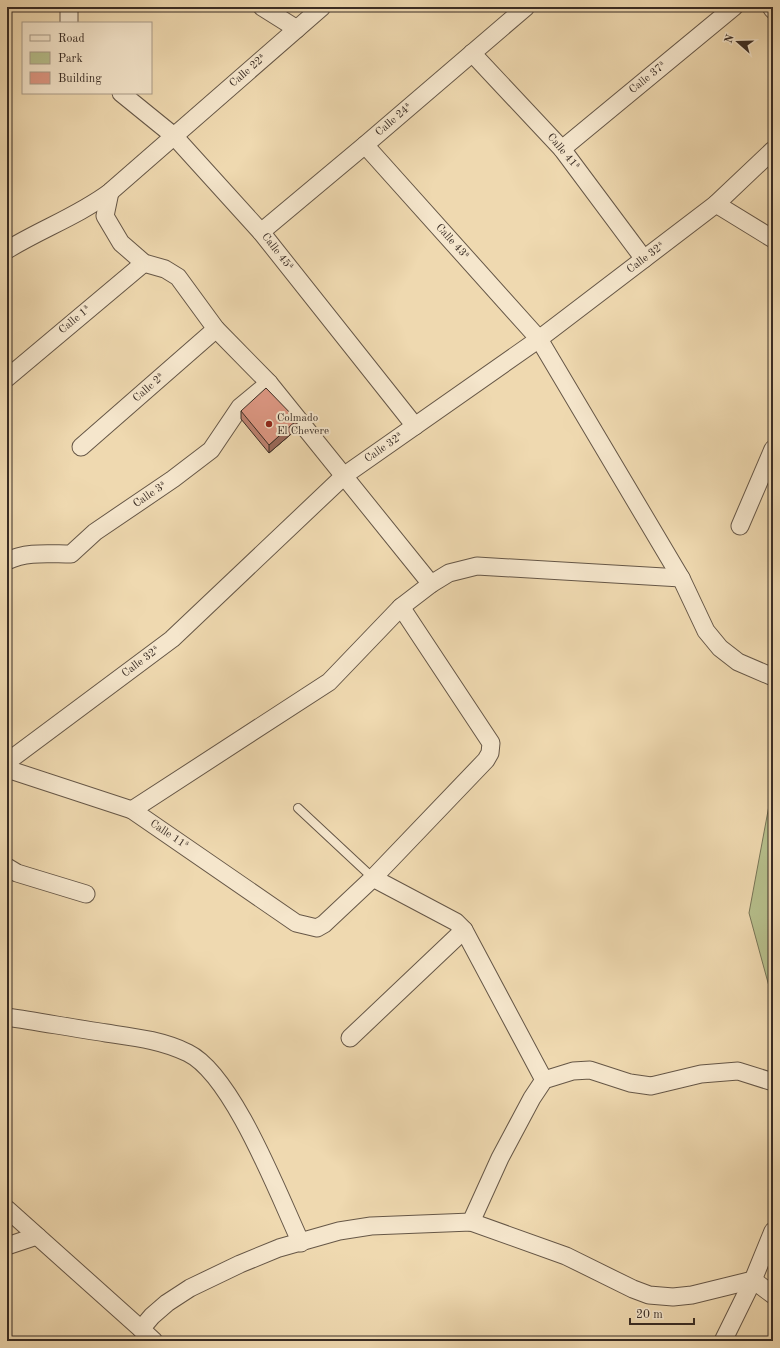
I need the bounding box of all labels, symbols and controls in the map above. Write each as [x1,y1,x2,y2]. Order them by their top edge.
legend [22,22,152,94]
north arrow [718,22,758,62]
text: Road [58,33,85,45]
text: N [723,33,737,45]
street label: Calle 22ª [228,52,268,90]
text: Park [58,53,83,65]
street label: Calle 37ª [628,60,668,96]
text: Building [58,73,102,85]
street label: Calle 24ª [374,101,414,139]
street label: Calle 41ª [545,132,581,172]
street label: Calle 43ª [433,222,471,262]
street label: Calle 45ª [259,231,295,273]
street label: Calle 32ª [625,240,667,276]
street label: Calle 1ª [57,304,93,336]
street label: Calle 2ª [131,372,167,404]
place label: Colmado El Chevere [277,413,329,437]
marker: Colmado El Chevere [264,419,274,429]
street label: Calle 32ª [363,431,405,465]
street label: Calle 3ª [131,480,169,510]
street label: Calle 32ª [120,644,162,680]
street label: Calle 11ª [148,818,190,852]
scale bar [630,1300,694,1326]
text: 20 m [636,1309,663,1321]

